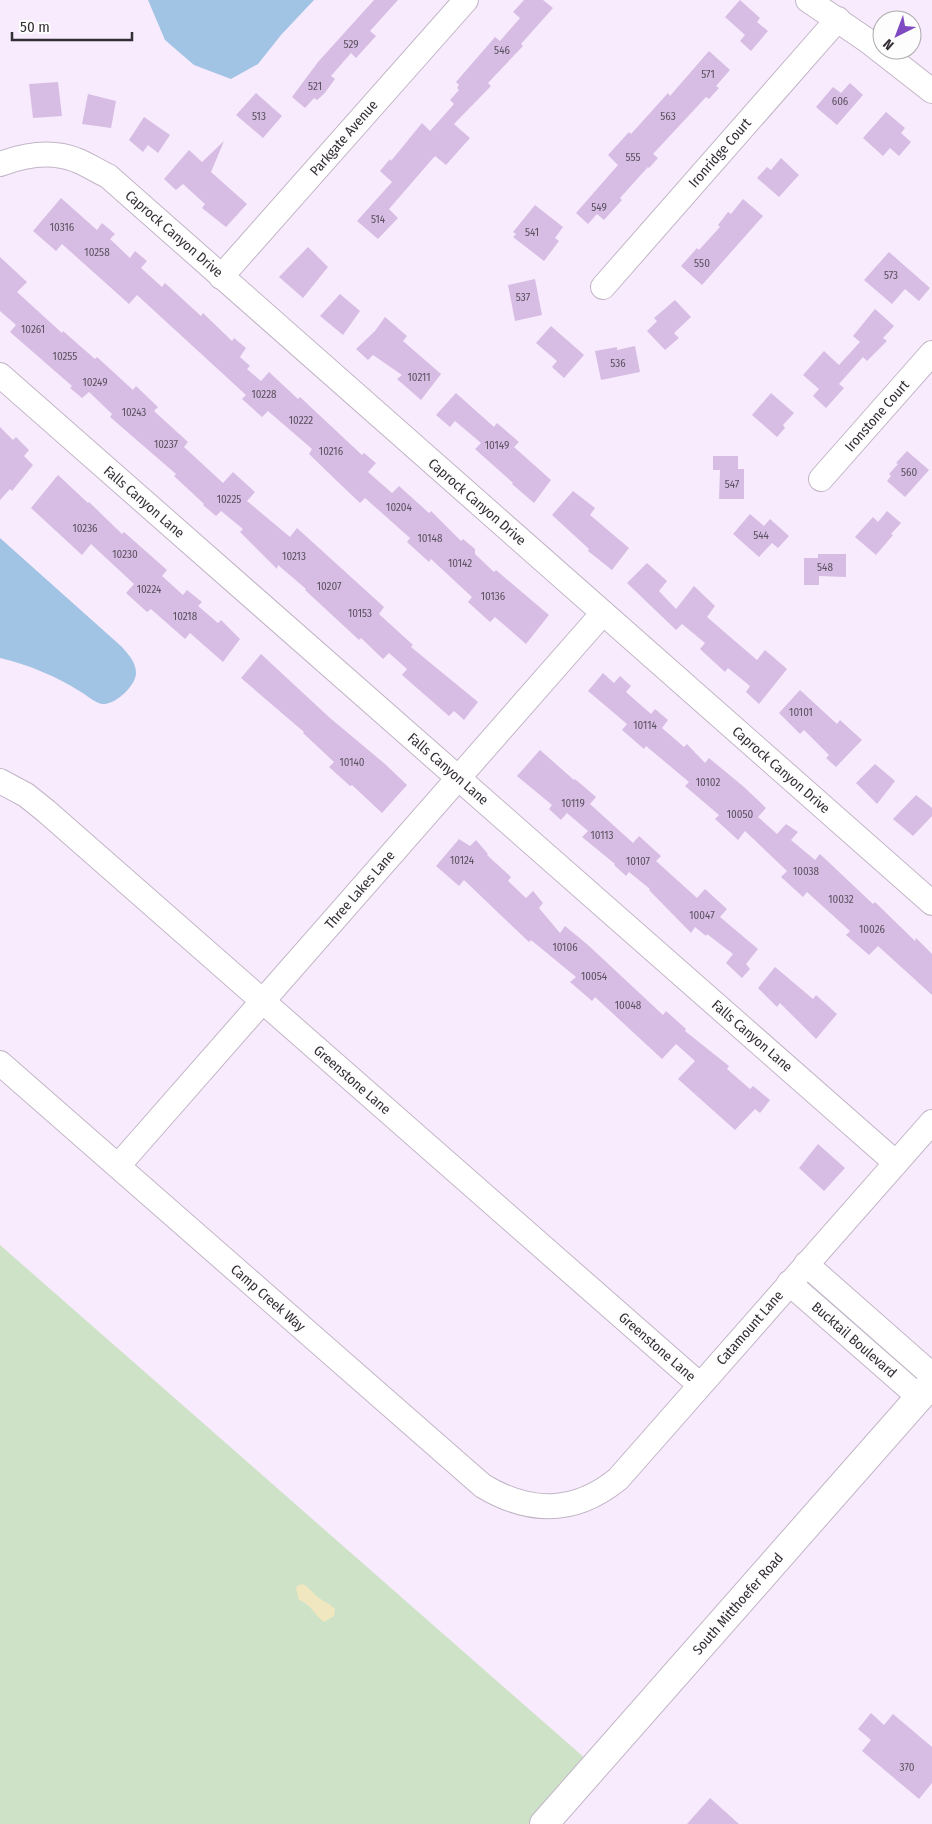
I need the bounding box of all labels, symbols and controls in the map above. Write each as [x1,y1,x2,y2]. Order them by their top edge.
scale bar [12,10,132,42]
north arrow [872,10,922,60]
text: 50 m [20,18,50,36]
text: N [880,35,897,53]
house number: 529 [343,38,359,51]
house number: 546 [494,44,510,57]
house number: 571 [701,68,715,81]
house number: 521 [308,80,322,93]
house number: 606 [832,95,849,108]
street label: Parkgate Avenue [307,97,381,179]
house number: 513 [252,110,266,123]
house number: 563 [660,110,676,123]
street label: Ironridge Court [685,115,755,191]
house number: 555 [625,151,641,164]
street label: Caprock Canyon Drive [122,187,226,281]
house number: 549 [591,201,607,214]
house number: 514 [371,213,386,226]
house number: 10316 [50,221,75,234]
house number: 541 [525,226,539,239]
house number: 10258 [84,246,110,259]
house number: 550 [694,257,710,270]
house number: 573 [884,269,898,282]
house number: 537 [516,291,531,304]
house number: 10261 [21,323,45,336]
house number: 10255 [53,350,77,363]
house number: 536 [610,357,626,370]
house number: 10211 [408,371,430,384]
house number: 10249 [82,376,108,389]
street label: Ironstone Court [841,376,913,455]
house number: 10228 [251,388,277,401]
house number: 10243 [122,406,146,419]
house number: 10222 [289,414,313,427]
house number: 10237 [154,438,179,451]
house number: 10149 [485,439,509,452]
house number: 10216 [319,445,344,458]
street label: Caprock Canyon Drive [425,455,529,549]
street label: Falls Canyon Lane [100,462,188,542]
house number: 560 [901,466,917,479]
house number: 547 [725,478,740,491]
house number: 10225 [217,493,241,506]
house number: 10204 [386,501,413,514]
house number: 10236 [72,522,98,535]
house number: 544 [753,529,770,542]
house number: 10148 [418,532,443,545]
house number: 10230 [112,548,138,561]
house number: 10213 [282,550,306,563]
house number: 10142 [448,557,472,570]
house number: 548 [817,561,833,574]
house number: 10207 [317,580,342,593]
house number: 10224 [137,583,162,596]
house number: 10136 [481,590,506,603]
house number: 10153 [348,607,372,620]
house number: 10218 [173,610,198,623]
house number: 10101 [789,706,813,719]
house number: 10114 [633,719,657,732]
street label: Caprock Canyon Drive [729,723,833,817]
street label: Falls Canyon Lane [404,729,492,809]
house number: 10140 [339,756,365,769]
house number: 10102 [696,776,720,789]
house number: 10119 [561,797,585,810]
house number: 10050 [727,808,754,821]
house number: 10113 [590,829,614,842]
street label: Three Lakes Lane [321,847,399,933]
house number: 10124 [450,854,475,867]
house number: 10107 [626,855,651,868]
house number: 10038 [793,865,820,878]
house number: 10032 [828,893,854,906]
house number: 10047 [689,909,715,922]
house number: 10026 [859,923,886,936]
house number: 10106 [552,941,578,954]
house number: 10054 [581,970,608,983]
street label: Falls Canyon Lane [708,996,796,1076]
house number: 10048 [615,999,642,1012]
street label: Greenstone Lane [310,1042,394,1118]
street label: Camp Creek Way [227,1261,309,1336]
street label: Catamount Lane [713,1287,787,1369]
street label: Bucktail Boulevard [808,1298,900,1382]
street label: Greenstone Lane [615,1309,699,1385]
street label: South Mitthoefer Road [689,1550,787,1658]
house number: 370 [900,1761,915,1774]

